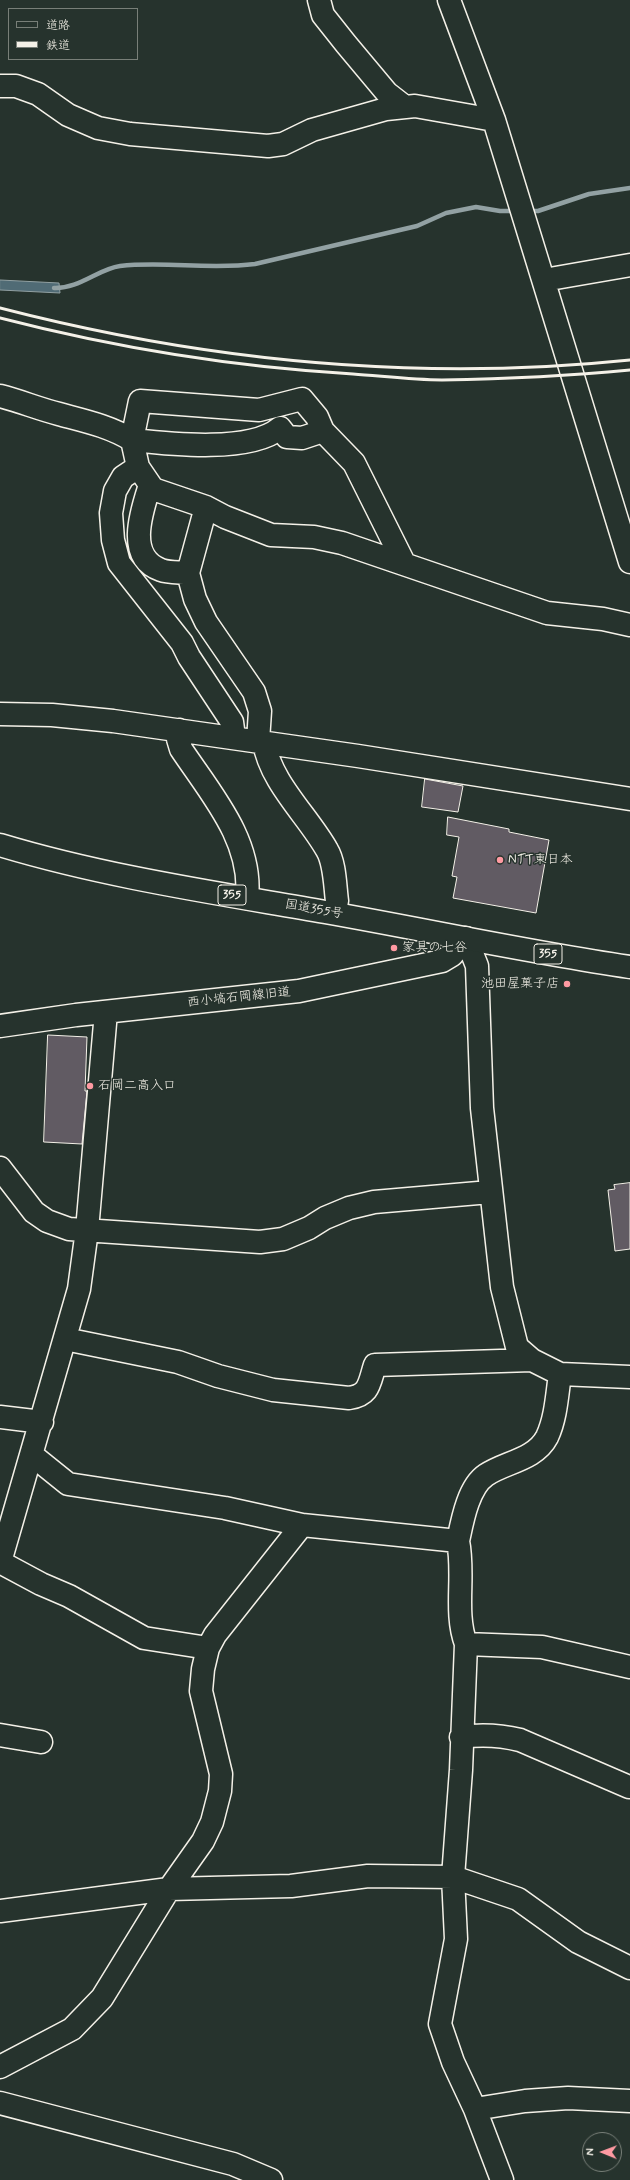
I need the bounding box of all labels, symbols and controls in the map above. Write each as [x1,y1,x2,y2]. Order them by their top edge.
legend [8,8,138,60]
text: 道路 [46,18,70,34]
text: 鉄道 [46,38,70,54]
place label: NTT東日本 [508,852,573,868]
marker: NTT東日本 [495,855,505,865]
road number: 355 [218,885,246,905]
street label: 国道355号 [284,897,344,923]
place label: 家具の七谷 [402,940,467,956]
marker: 家具の七谷 [389,943,399,953]
road number: 355 [534,944,562,964]
place label: 池田屋菓子店 [481,976,559,992]
marker: 池田屋菓子店 [562,979,572,989]
street label: 西小塙石岡線旧道 [186,985,292,1011]
place label: 石岡二高入口 [98,1078,176,1094]
marker: 石岡二高入口 [85,1081,95,1091]
north arrow [582,2132,622,2172]
text: N [584,2148,598,2156]

